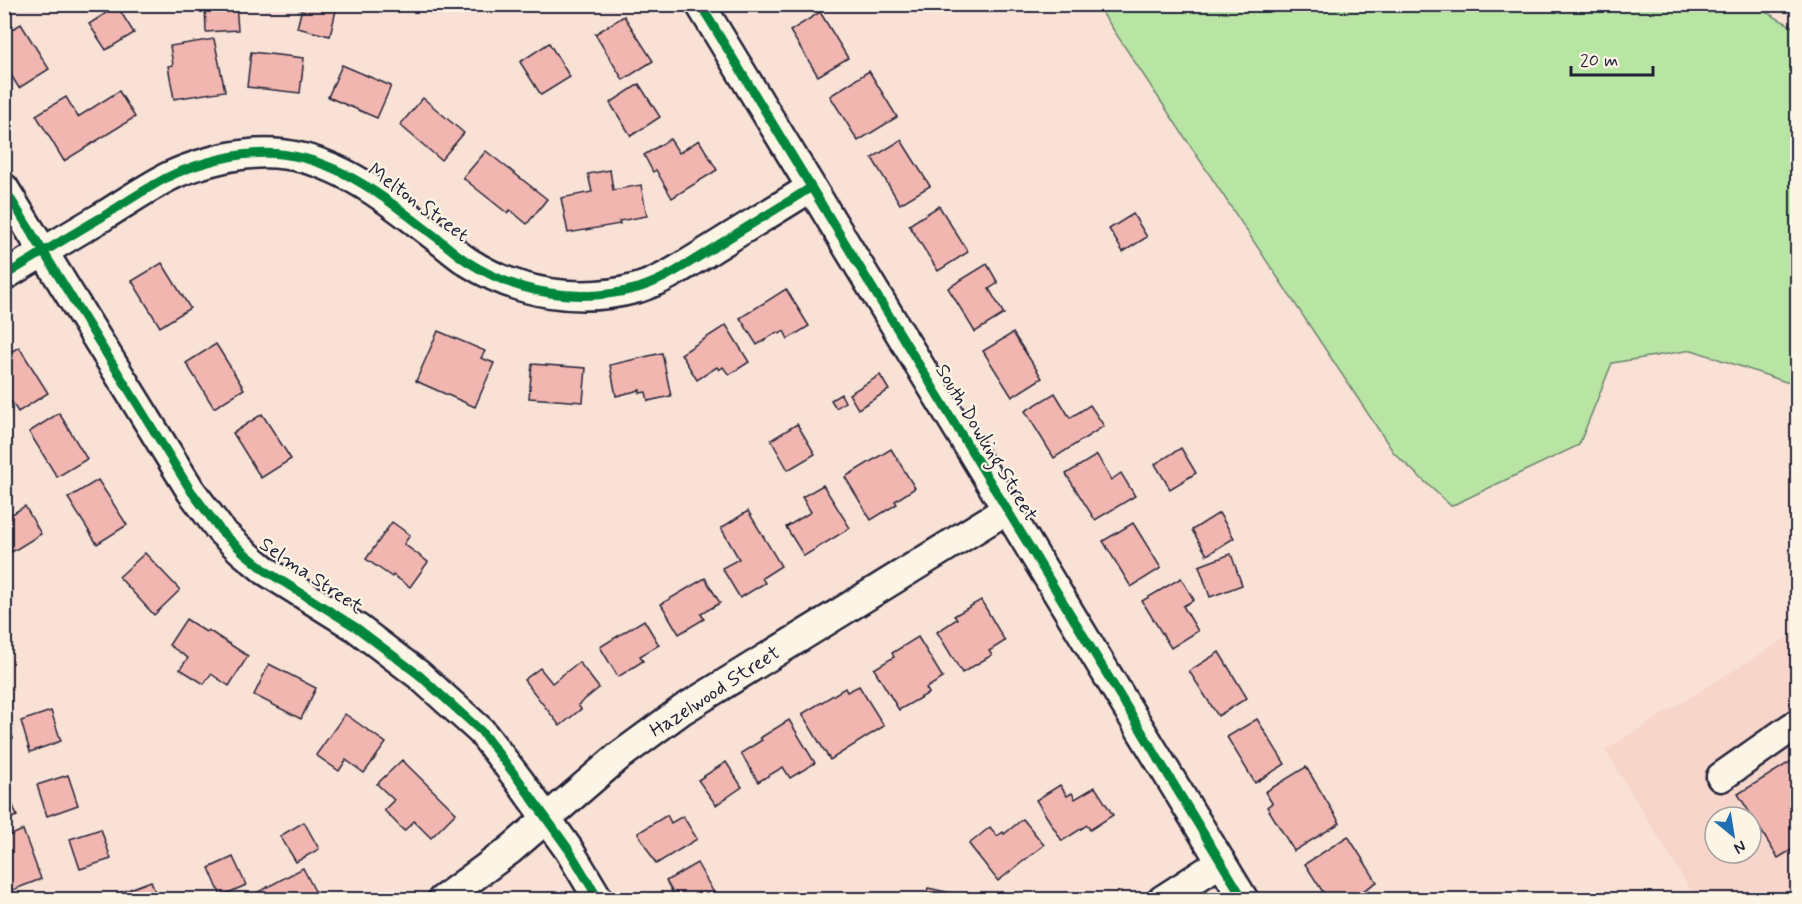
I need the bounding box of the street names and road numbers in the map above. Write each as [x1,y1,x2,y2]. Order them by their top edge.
street label: Melton Street [362,157,474,249]
street label: South Dowling Street [927,359,1044,528]
street label: Selma Street [254,531,368,621]
street label: Hazelwood Street [645,640,785,744]

